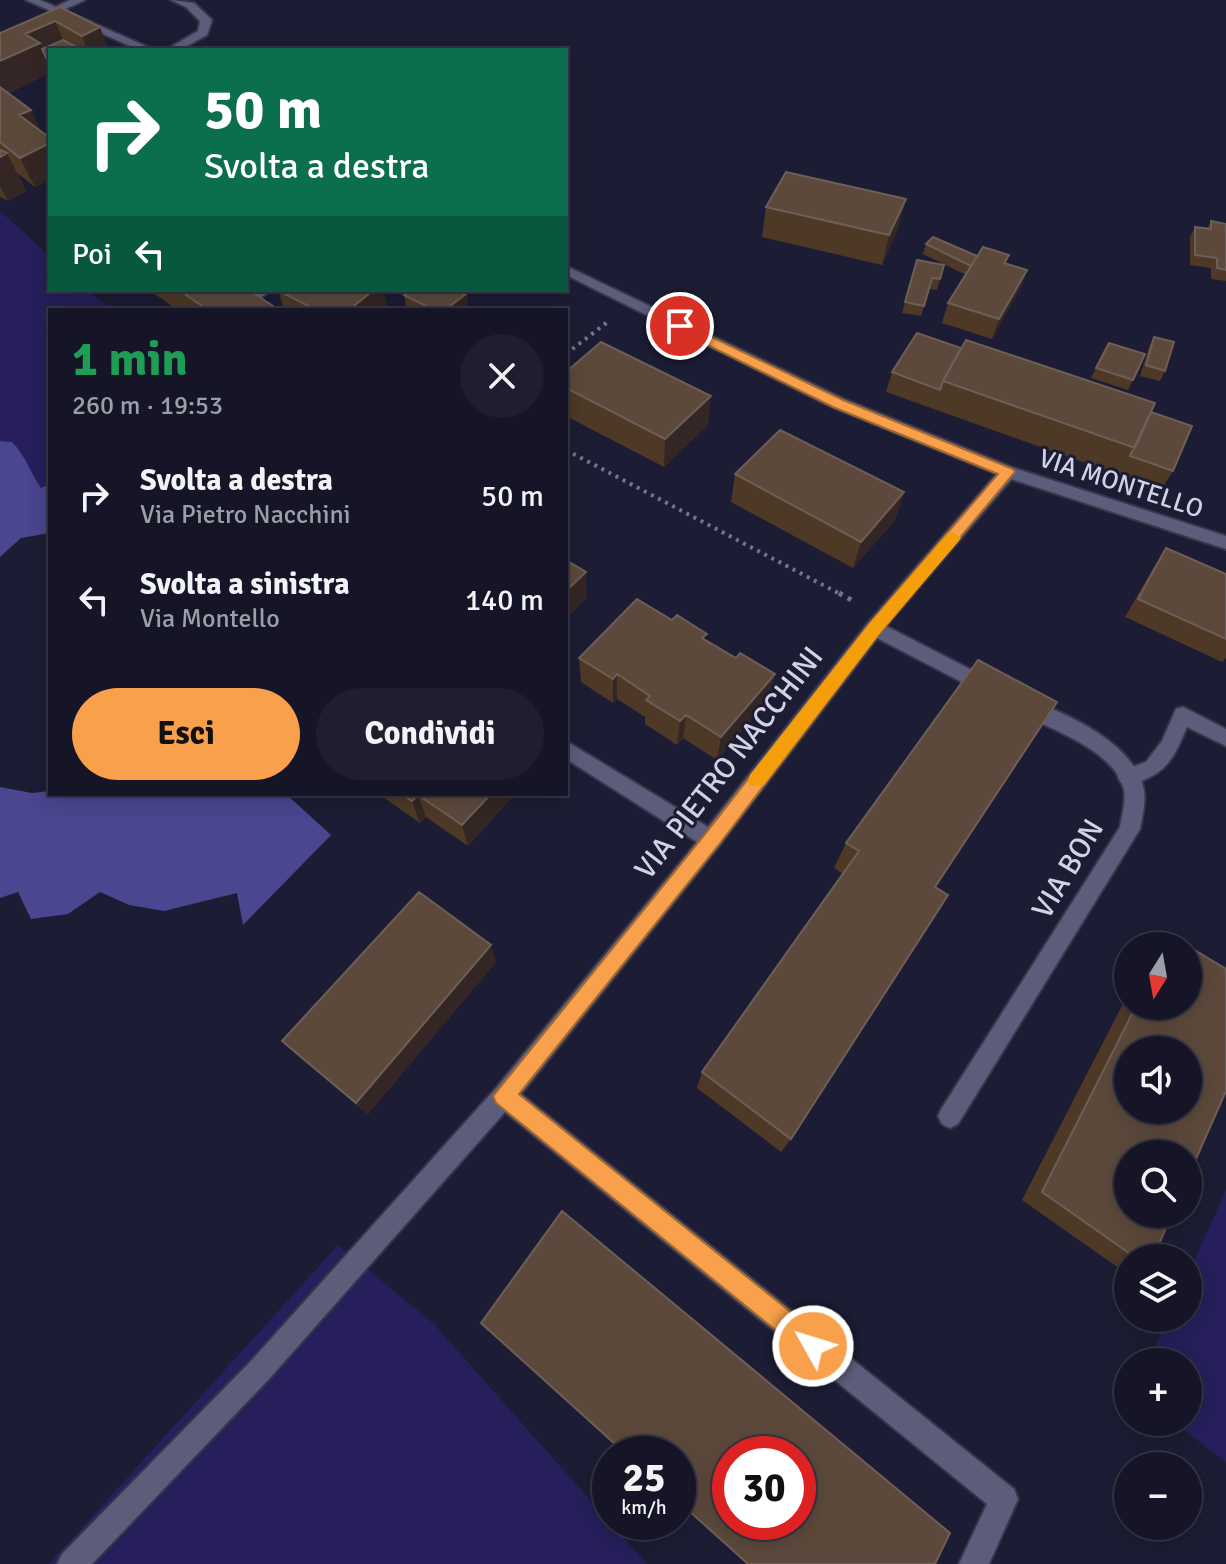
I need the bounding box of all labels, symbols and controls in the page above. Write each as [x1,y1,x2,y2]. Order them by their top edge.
text: 50 m [204,75,322,144]
icon: right [72,80,176,184]
text: Svolta a destra [204,144,430,189]
icon: left [128,232,172,276]
text: Poi [72,236,112,273]
pin [646,292,714,360]
icon: arrive [658,304,702,348]
text: 1 min [72,330,188,389]
button: close [460,334,544,418]
text: 260 m · 19:53 [72,390,223,422]
street label: VIA MONTELLO [1035,442,1207,526]
text: Svolta a destra [140,462,333,499]
icon: right [72,474,116,518]
text: 50 m [481,478,544,515]
text: Via Pietro Nacchini [140,499,351,531]
text: Svolta a sinistra [140,566,350,603]
icon: left [72,578,116,622]
text: 140 m [465,582,544,619]
text: Via Montello [140,603,280,635]
street label: VIA PIETRO NACCHINI [627,639,831,887]
button: Esci [72,688,300,780]
button: Condividi [316,688,544,780]
street label: VIA BON [1024,813,1112,925]
north arrow [1114,932,1202,1020]
map controls [1114,932,1202,1540]
button: sound [1114,1036,1202,1124]
button: search [1114,1140,1202,1228]
button: layers [1114,1244,1202,1332]
position arrow [771,1304,855,1388]
button: + [1114,1348,1202,1436]
speed limit sign: 30 [712,1436,816,1540]
button: − [1114,1452,1202,1540]
text: 25 [622,1453,666,1503]
text: km/h [621,1495,667,1520]

